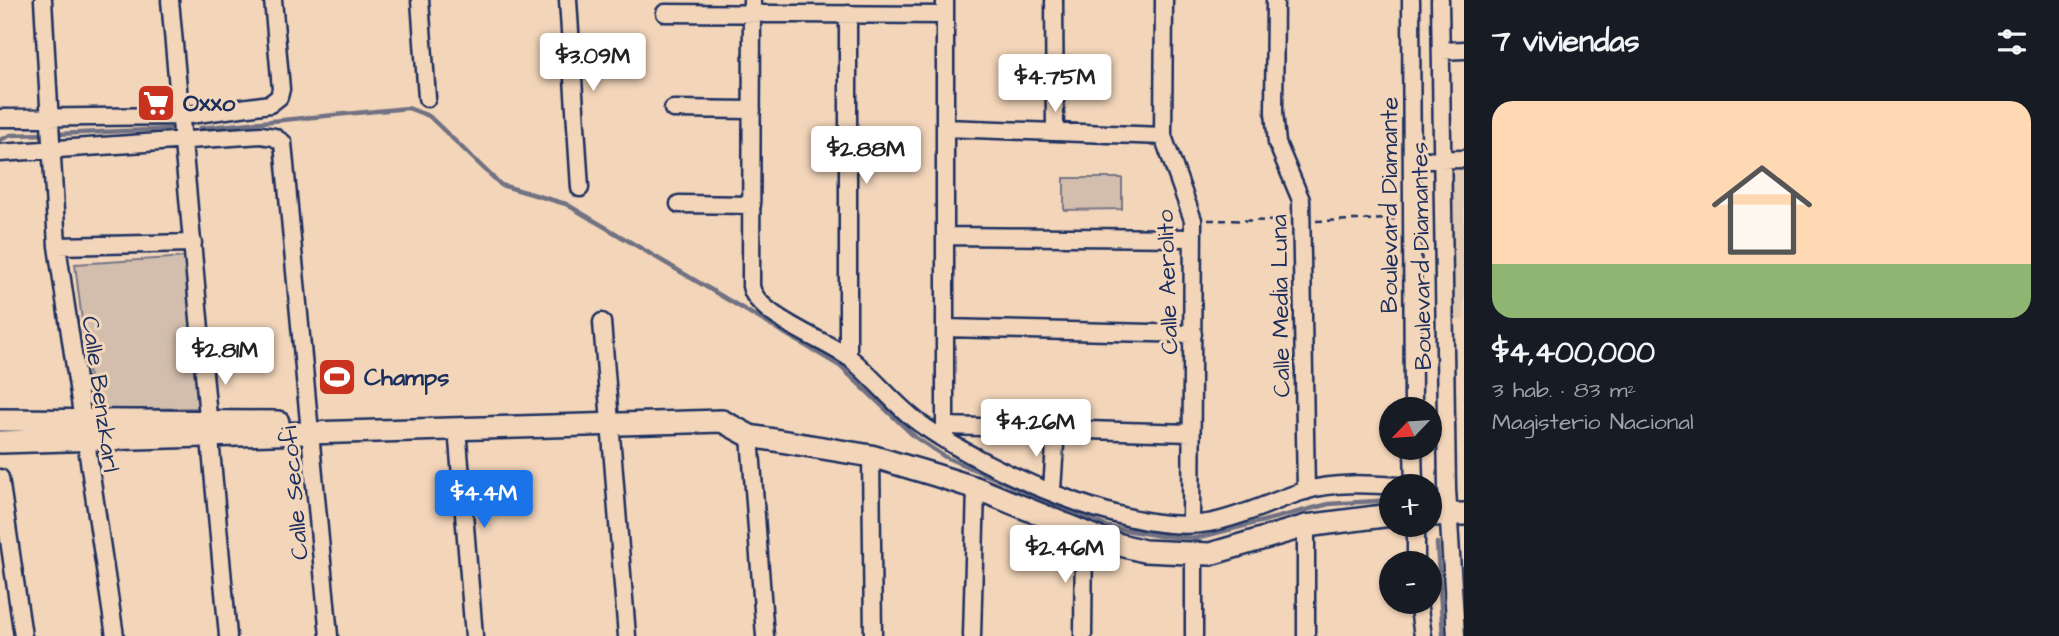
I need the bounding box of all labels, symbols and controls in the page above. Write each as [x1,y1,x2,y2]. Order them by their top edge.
text: 7 viviendas [1492,21,1640,63]
icon: filters [1993,23,2031,61]
pin: $3.09M [536,34,650,93]
text: $3.09M [556,40,630,72]
pin: $4.75M [998,54,1112,114]
text: $4.75M [1014,61,1096,93]
supermarket icon: Oxxo [135,82,177,124]
place label: Oxxo [183,87,236,121]
street label: Boulevard Diamante [1373,97,1407,313]
pin: $2.88M [809,127,923,186]
text: $2.88M [827,133,905,165]
street label: Boulevard Diamantes [1403,142,1441,370]
icon: home [1699,147,1825,273]
street label: Calle Aerolito [1148,208,1188,355]
street label: Calle Media Luna [1262,214,1300,398]
street label: Calle Benzkarl [72,314,128,474]
pin: $2.81M [168,328,282,387]
text: $4,400,000 [1492,332,1655,374]
text: $2.81M [192,334,258,366]
sports icon: Champs [316,356,358,398]
place label: Champs [364,361,449,395]
text: 3 hab. · 83 m² [1492,374,1636,406]
north arrow [1379,397,1442,460]
map controls [1379,397,1442,614]
pin: $4.26M [979,400,1093,459]
text: $4.26M [997,406,1075,438]
text: Magisterio Nacional [1492,406,1694,438]
street label: Calle Secofi [272,424,318,561]
pin: $4.4M [435,470,533,530]
button: + [1379,474,1442,537]
text: $4.4M [451,477,517,509]
pin: $2.46M [1008,526,1122,585]
text: $2.46M [1026,532,1104,564]
button: − [1379,551,1442,614]

